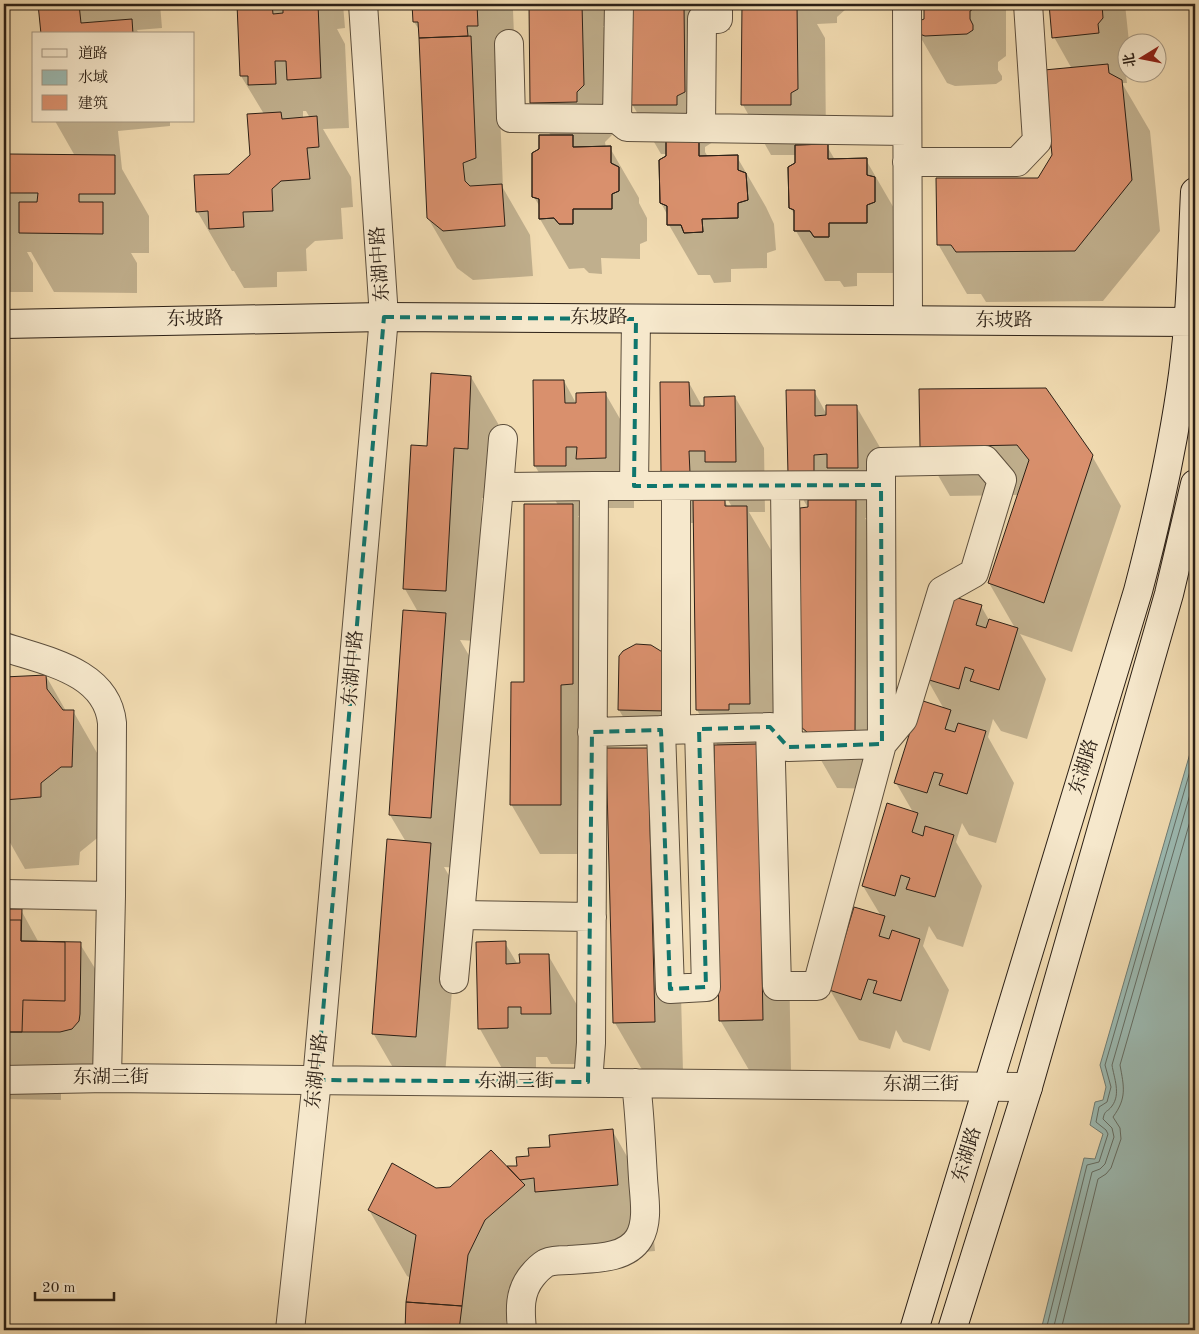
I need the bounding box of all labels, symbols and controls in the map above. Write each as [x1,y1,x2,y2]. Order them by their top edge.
legend [32,32,195,122]
north arrow [1116,32,1166,82]
text: 道路 [78,45,108,62]
text: 北 [1121,52,1138,68]
text: 水域 [78,69,108,86]
text: 建筑 [78,95,108,112]
street label: 东湖中路 [367,225,393,303]
street label: 东坡路 [570,307,628,328]
street label: 东坡路 [166,308,224,330]
street label: 东坡路 [975,310,1033,331]
street label: 东湖中路 [339,629,367,707]
street label: 东湖路 [1066,736,1102,797]
street label: 东湖中路 [303,1032,331,1110]
street label: 东湖三街 [73,1067,149,1088]
street label: 东湖三街 [478,1071,554,1092]
street label: 东湖三街 [883,1074,959,1095]
street label: 东湖路 [949,1124,985,1185]
scale bar [35,1269,114,1301]
text: 20 m [42,1281,76,1296]

